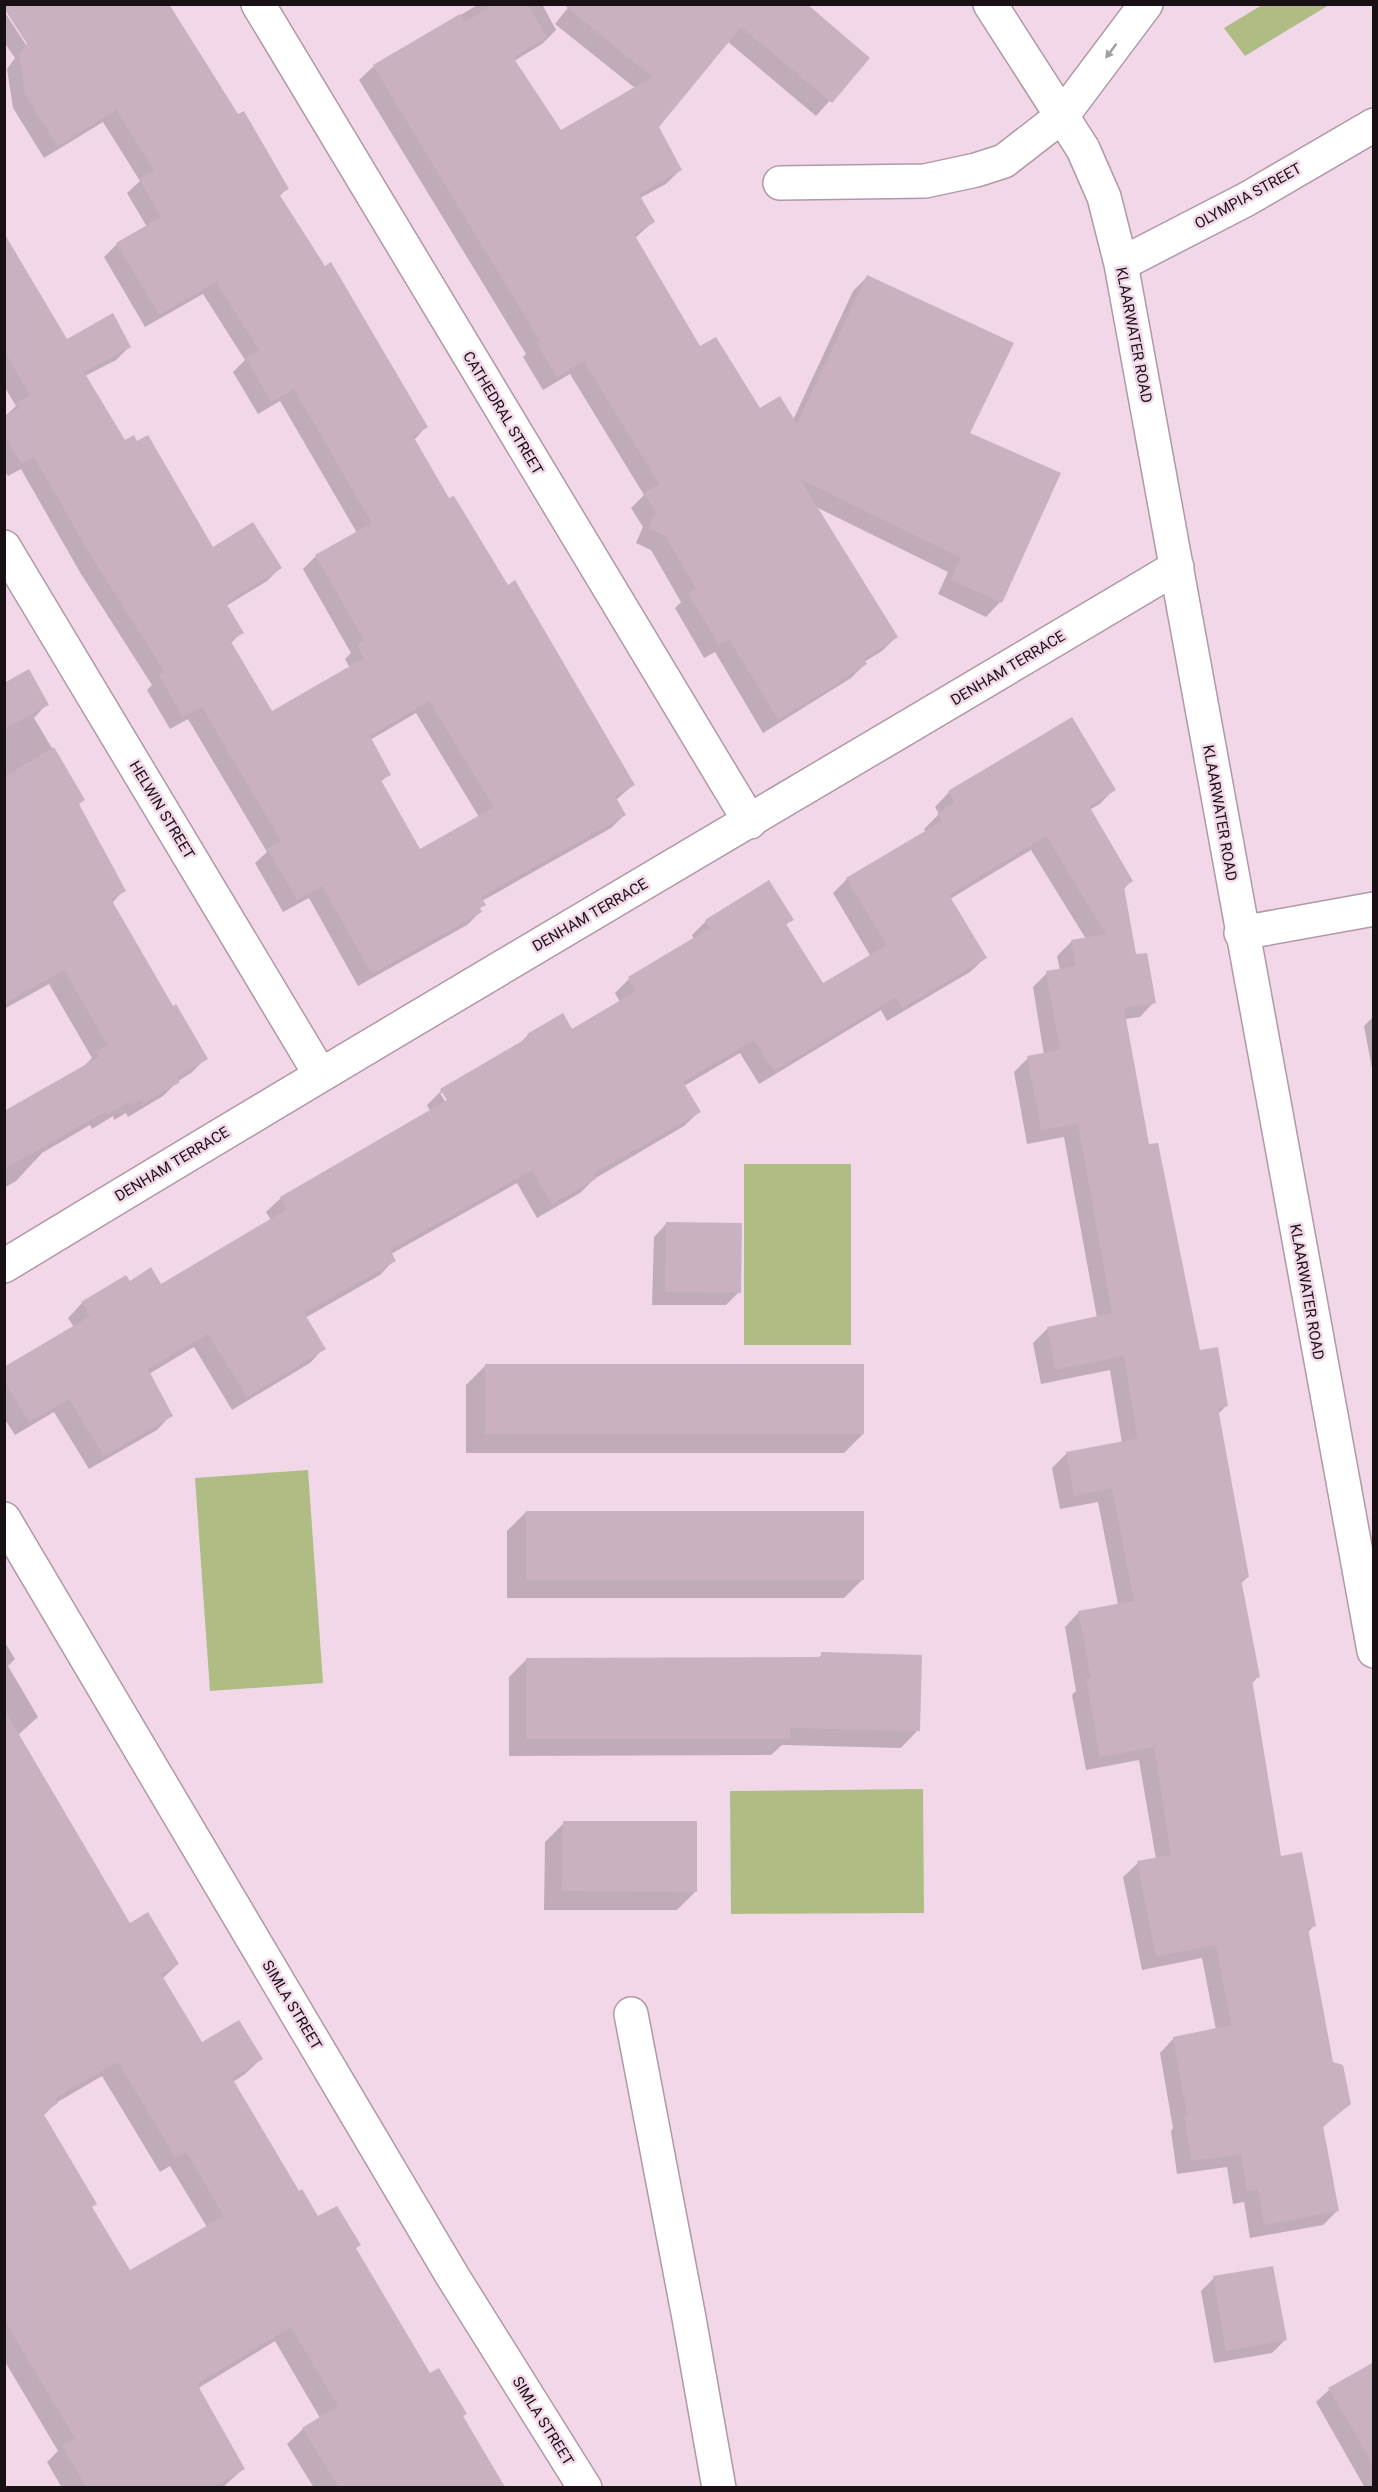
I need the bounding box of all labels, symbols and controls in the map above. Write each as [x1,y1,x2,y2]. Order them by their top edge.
one-way arrow [1105,44,1117,59]
street label: OLYMPIA STREET [1192,159,1305,233]
street label: KLAARWATER ROAD [1112,266,1156,404]
street label: CATHEDRAL STREET [459,348,547,478]
street label: DENHAM TERRACE [948,627,1069,709]
street label: KLAARWATER ROAD [1199,744,1241,882]
street label: HELWIN STREET [126,758,198,862]
street label: DENHAM TERRACE [529,874,651,955]
street label: DENHAM TERRACE [112,1123,233,1205]
street label: KLAARWATER ROAD [1286,1223,1328,1361]
street label: SIMLA STREET [258,1957,326,2053]
street label: SIMLA STREET [509,2373,577,2469]

